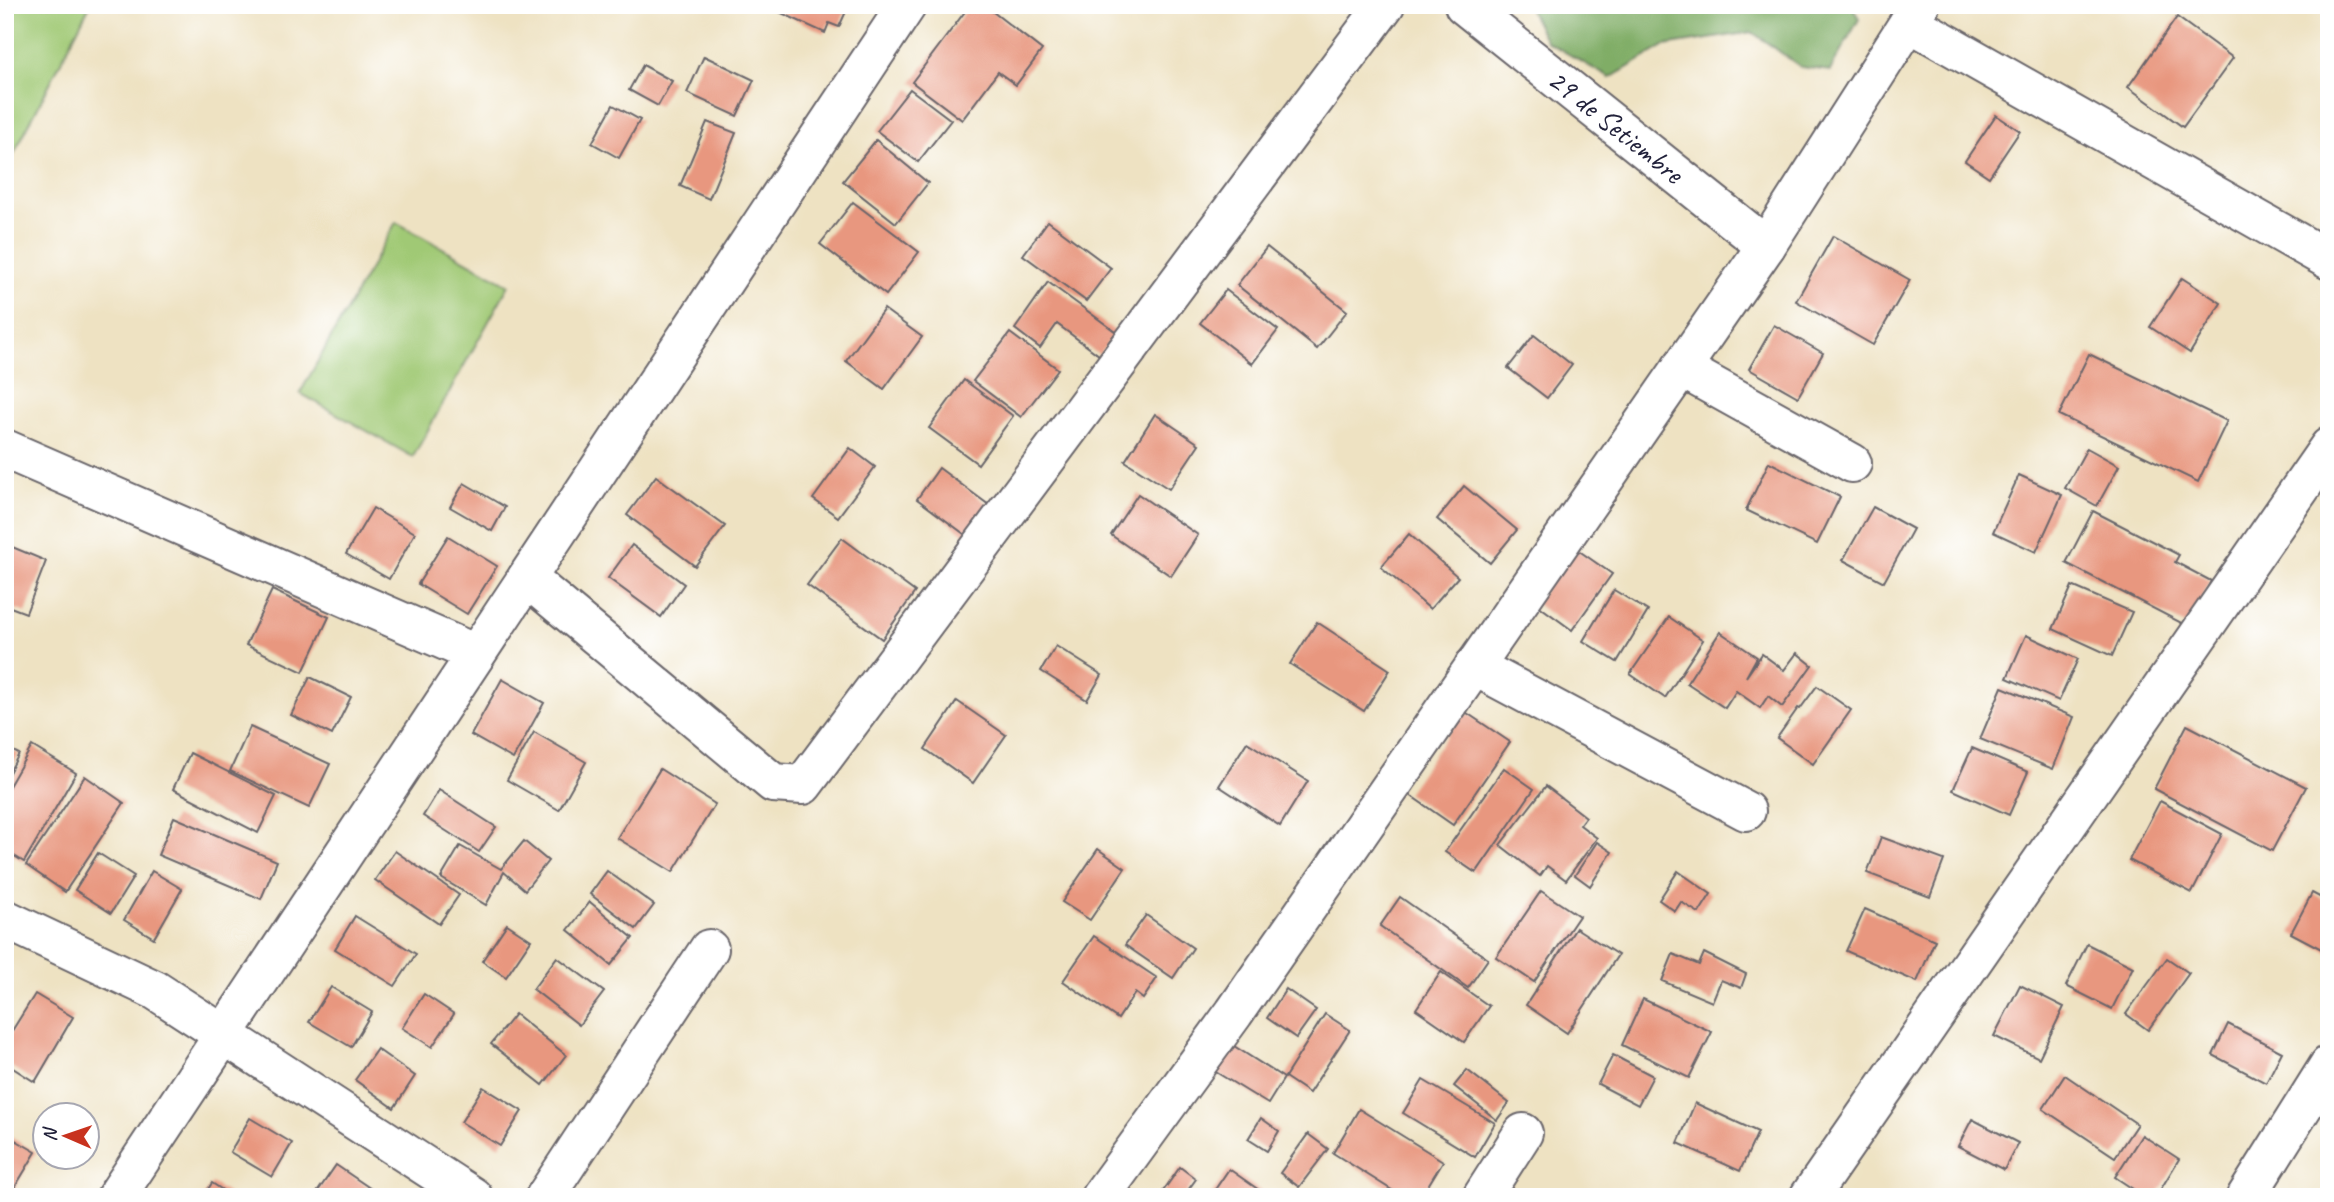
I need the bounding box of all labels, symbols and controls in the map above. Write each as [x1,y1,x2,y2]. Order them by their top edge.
street label: 29 de Setiembre [1540,60,1693,193]
north arrow [32,1100,102,1170]
text: N [38,1126,62,1142]

